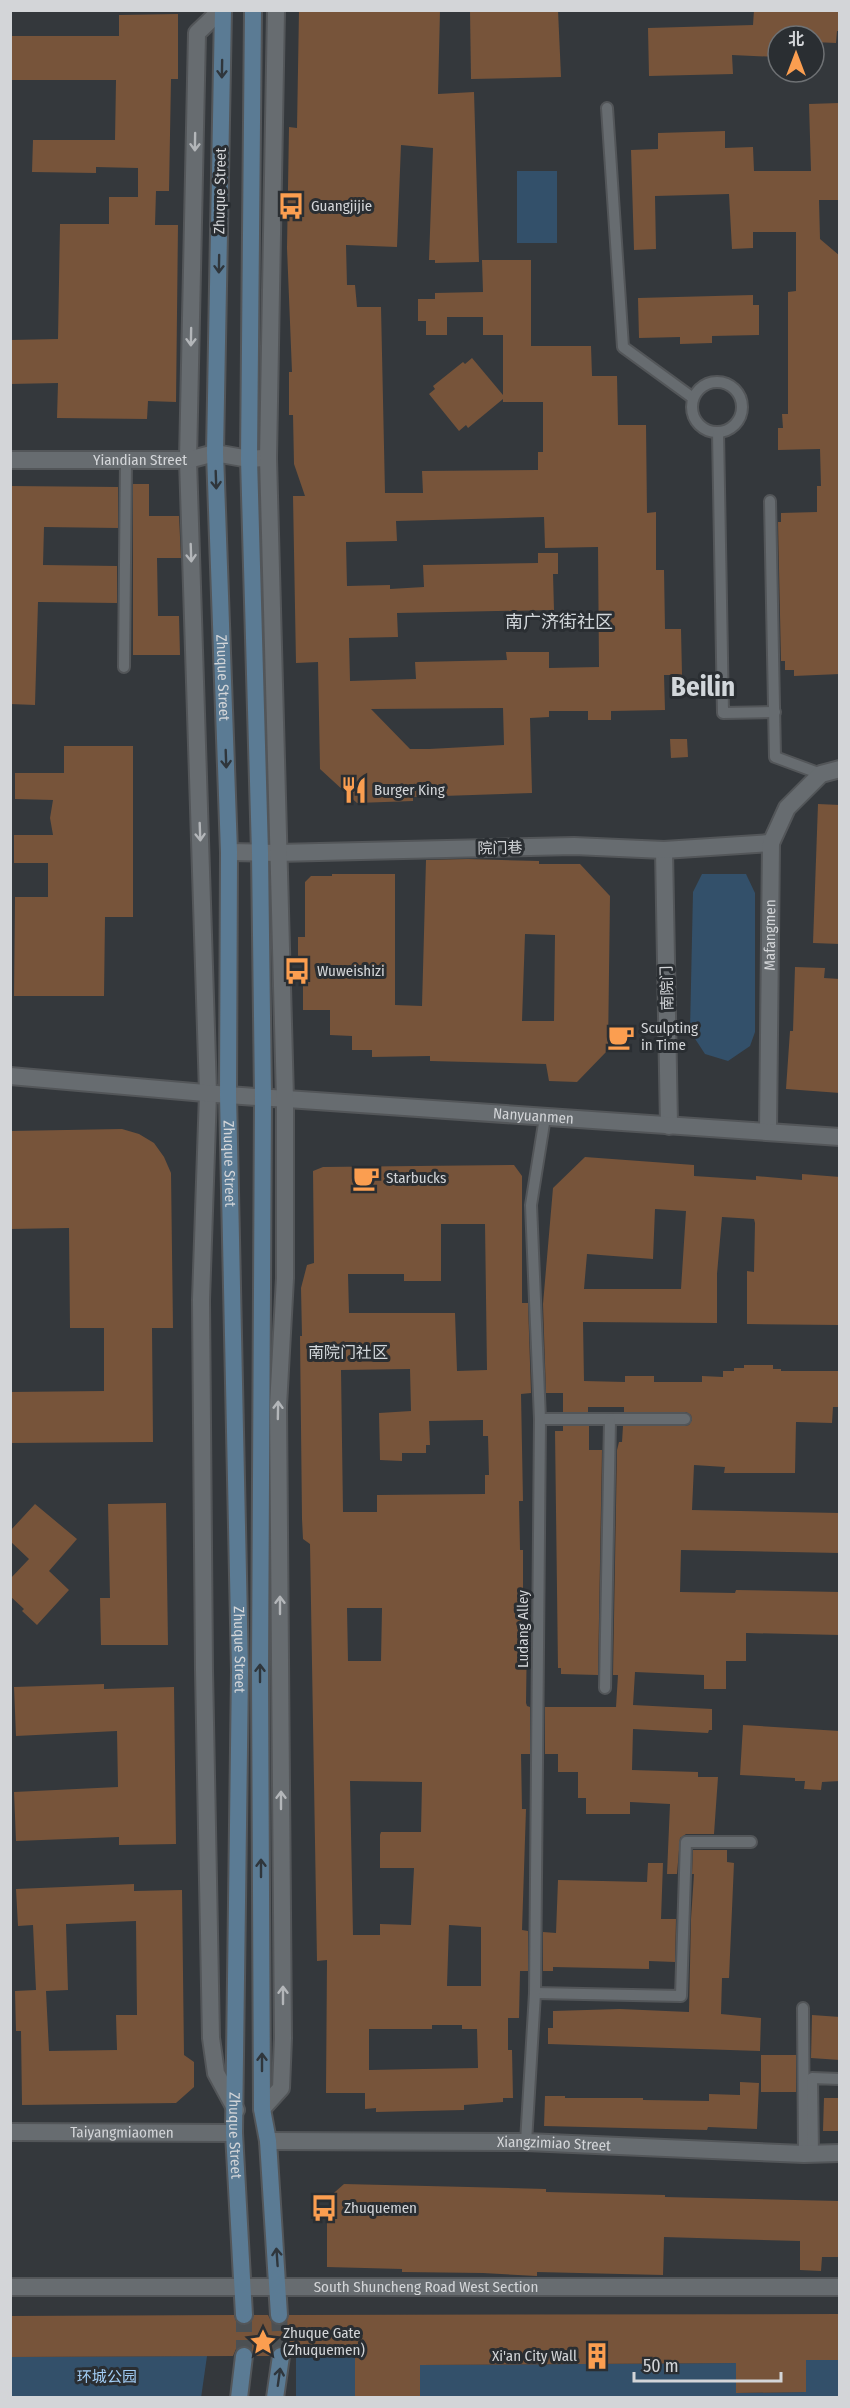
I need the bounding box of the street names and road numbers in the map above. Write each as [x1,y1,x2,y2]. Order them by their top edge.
street label: Zhuque Street [210,147,230,234]
street label: Yiandian Street [93,451,187,469]
street label: Zhuque Street [212,634,233,722]
street label: 院门巷 [477,839,523,857]
street label: Mafangmen [761,899,779,971]
street label: 南院门 [658,965,676,1011]
street label: Nanyuanmen [492,1104,574,1128]
street label: Zhuque Street [220,1120,239,1207]
street label: Ludang Alley [514,1590,532,1668]
street label: Zhuque Street [230,1606,249,1693]
street label: Zhuque Street [225,2092,246,2179]
street label: Taiyangmiaomen [70,2123,174,2142]
street label: Xiangzimiao Street [497,2133,611,2155]
street label: South Shuncheng Road West Section [314,2278,538,2296]

